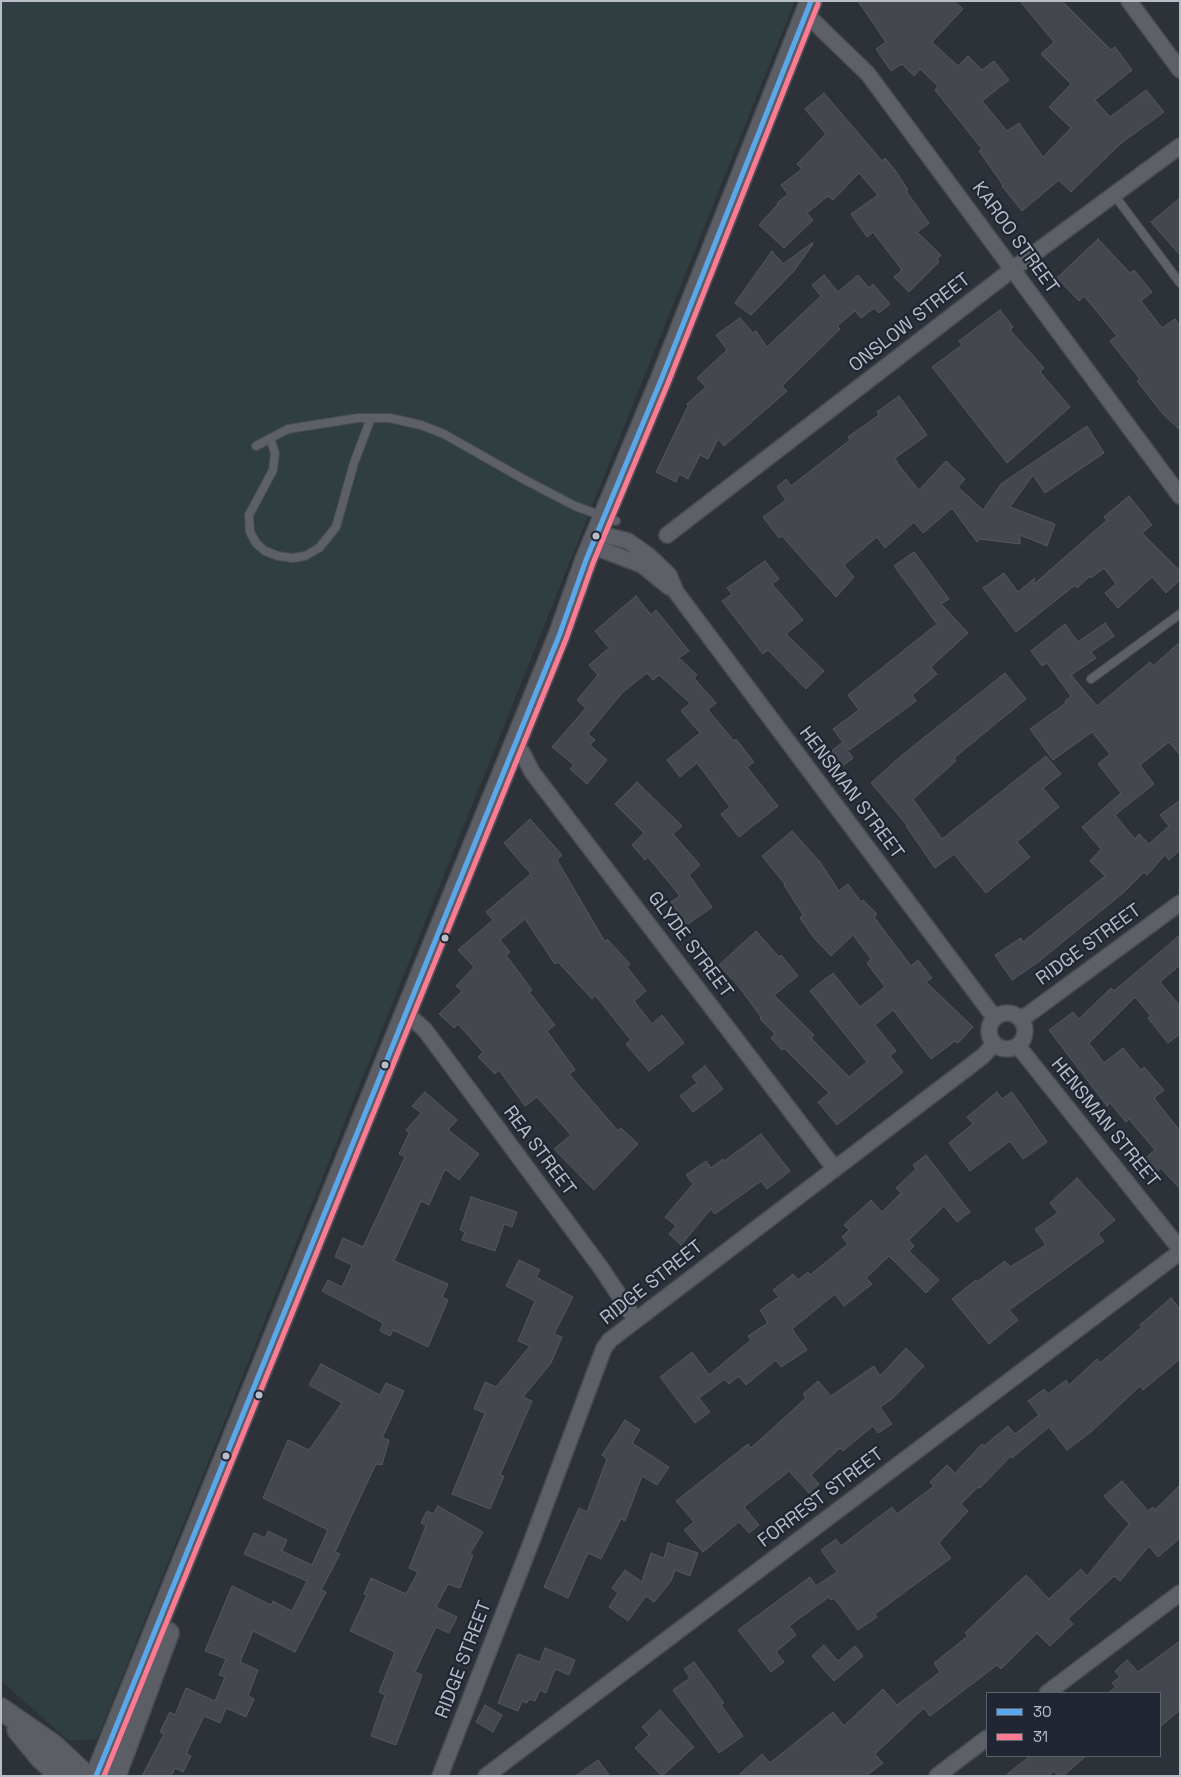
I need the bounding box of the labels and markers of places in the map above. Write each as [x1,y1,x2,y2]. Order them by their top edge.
unlabelled marker [591,531,601,541]
unlabelled marker [440,933,450,943]
unlabelled marker [380,1060,390,1070]
unlabelled marker [254,1390,264,1400]
unlabelled marker [221,1451,231,1461]

